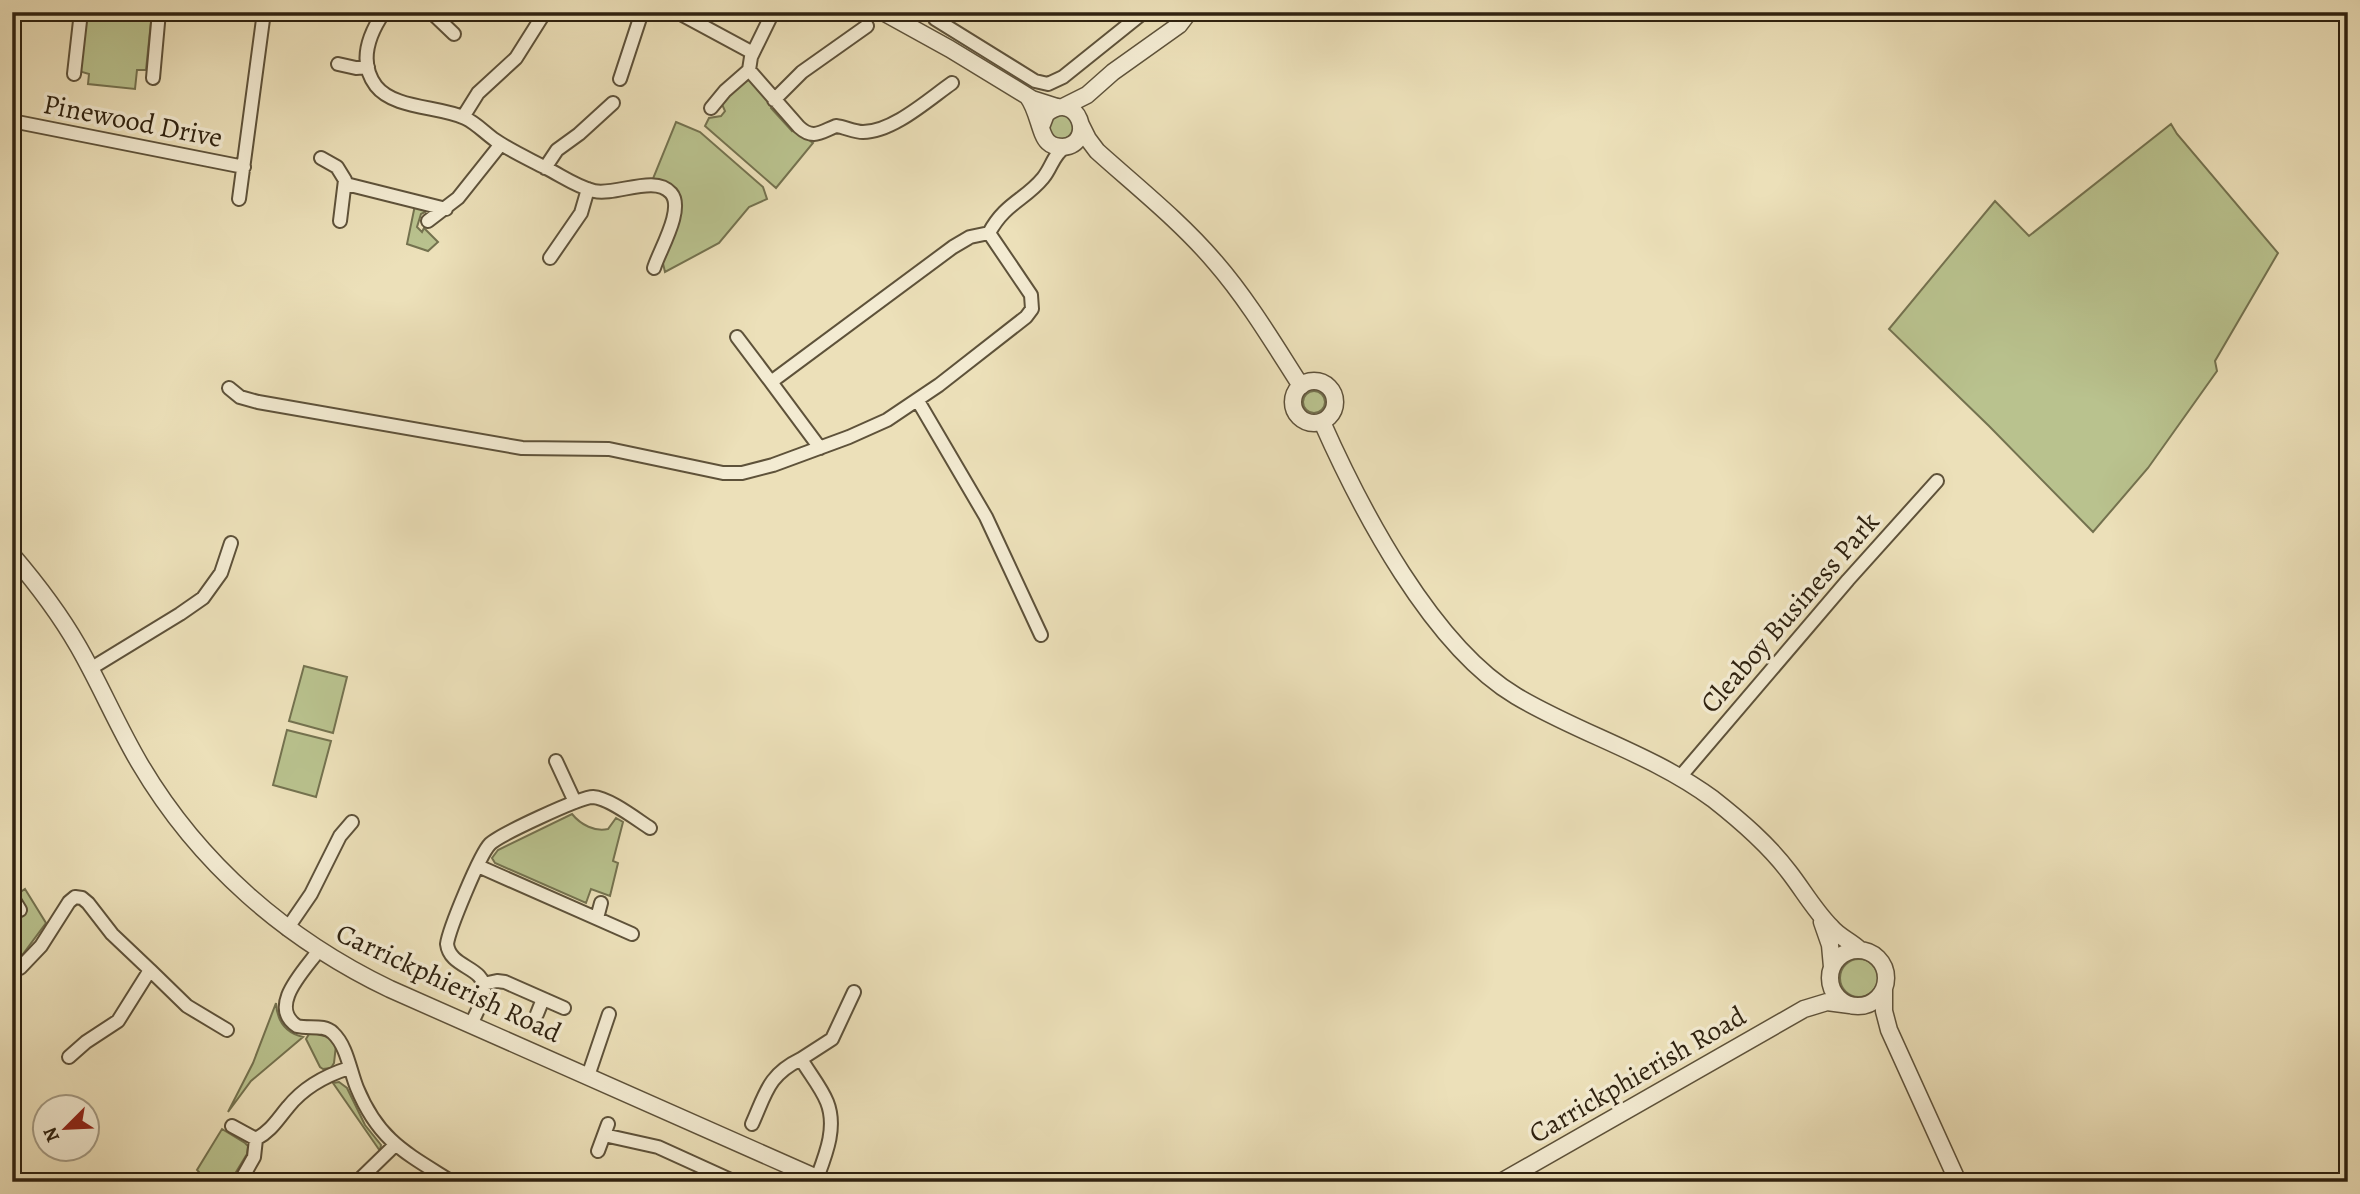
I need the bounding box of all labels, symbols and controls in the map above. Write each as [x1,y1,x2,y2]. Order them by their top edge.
street label: Pinewood Drive [40,85,226,157]
street label: Cleaboy Business Park [1692,504,1888,721]
street label: Carrickphierish Road [330,914,568,1052]
street label: Carrickphierish Road [1522,997,1754,1152]
north arrow [32,1092,102,1162]
text: N [37,1123,66,1146]

